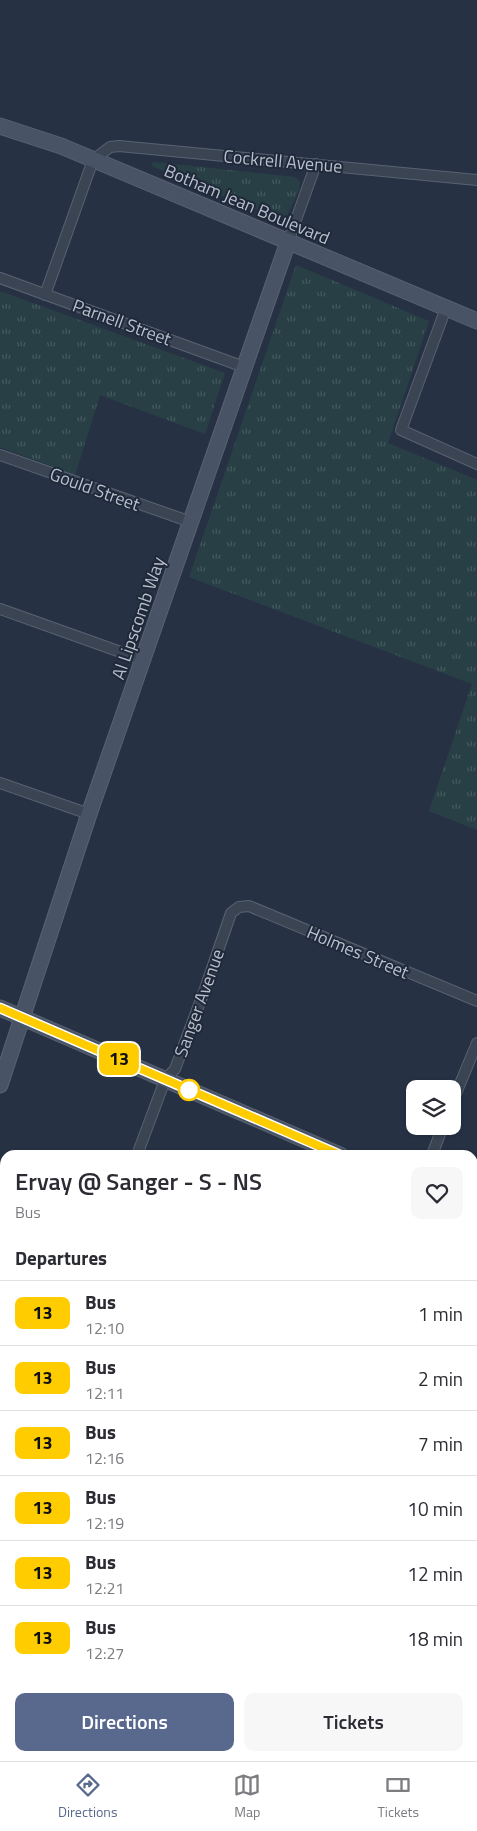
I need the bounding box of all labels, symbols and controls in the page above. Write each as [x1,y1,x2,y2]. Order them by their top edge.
street label: Cockrell Avenue [222,142,344,180]
street label: Botham Jean Boulevard [160,157,334,251]
street label: Parnell Street [69,292,176,353]
street label: Gould Street [46,460,145,518]
street label: Al Lipscomb Way [104,553,172,683]
street label: Holmes Street [303,918,414,986]
street label: Sanger Avenue [167,945,231,1061]
line badge: 13 [96,1043,142,1075]
text: 13 [109,1045,129,1072]
unlabelled marker [178,1079,200,1101]
map controls [406,1080,461,1135]
button: layers [406,1080,461,1135]
text: Ervay @ Sanger - S - NS [15,1163,262,1199]
button: heart [411,1167,463,1219]
text: Bus [15,1200,41,1224]
text: Departures [15,1243,107,1272]
text: Bus [85,1287,116,1316]
text: 13 [32,1299,53,1326]
text: 1 min [418,1299,463,1328]
text: 12:10 [85,1316,124,1340]
text: Bus [85,1352,116,1381]
text: 13 [32,1364,53,1391]
text: 2 min [418,1364,463,1393]
text: 12:11 [85,1381,124,1405]
text: Bus [85,1417,116,1446]
text: 13 [32,1429,53,1456]
text: 7 min [418,1429,463,1458]
text: 12:16 [85,1446,124,1470]
text: Bus [85,1482,116,1511]
text: 13 [32,1494,53,1521]
text: 10 min [407,1494,463,1523]
text: 12:19 [85,1511,124,1535]
text: Bus [85,1547,116,1576]
text: 13 [32,1559,53,1586]
text: 12 min [407,1559,463,1588]
text: 12:21 [85,1576,124,1600]
text: Bus [85,1612,116,1641]
text: 13 [32,1624,53,1651]
text: 18 min [407,1624,463,1653]
text: 12:27 [85,1641,124,1665]
button: Directions [15,1693,234,1751]
button: Tickets [244,1693,463,1751]
tab: Directions [58,1771,117,1822]
tab: Map [233,1771,261,1822]
tab: Tickets [377,1771,419,1822]

